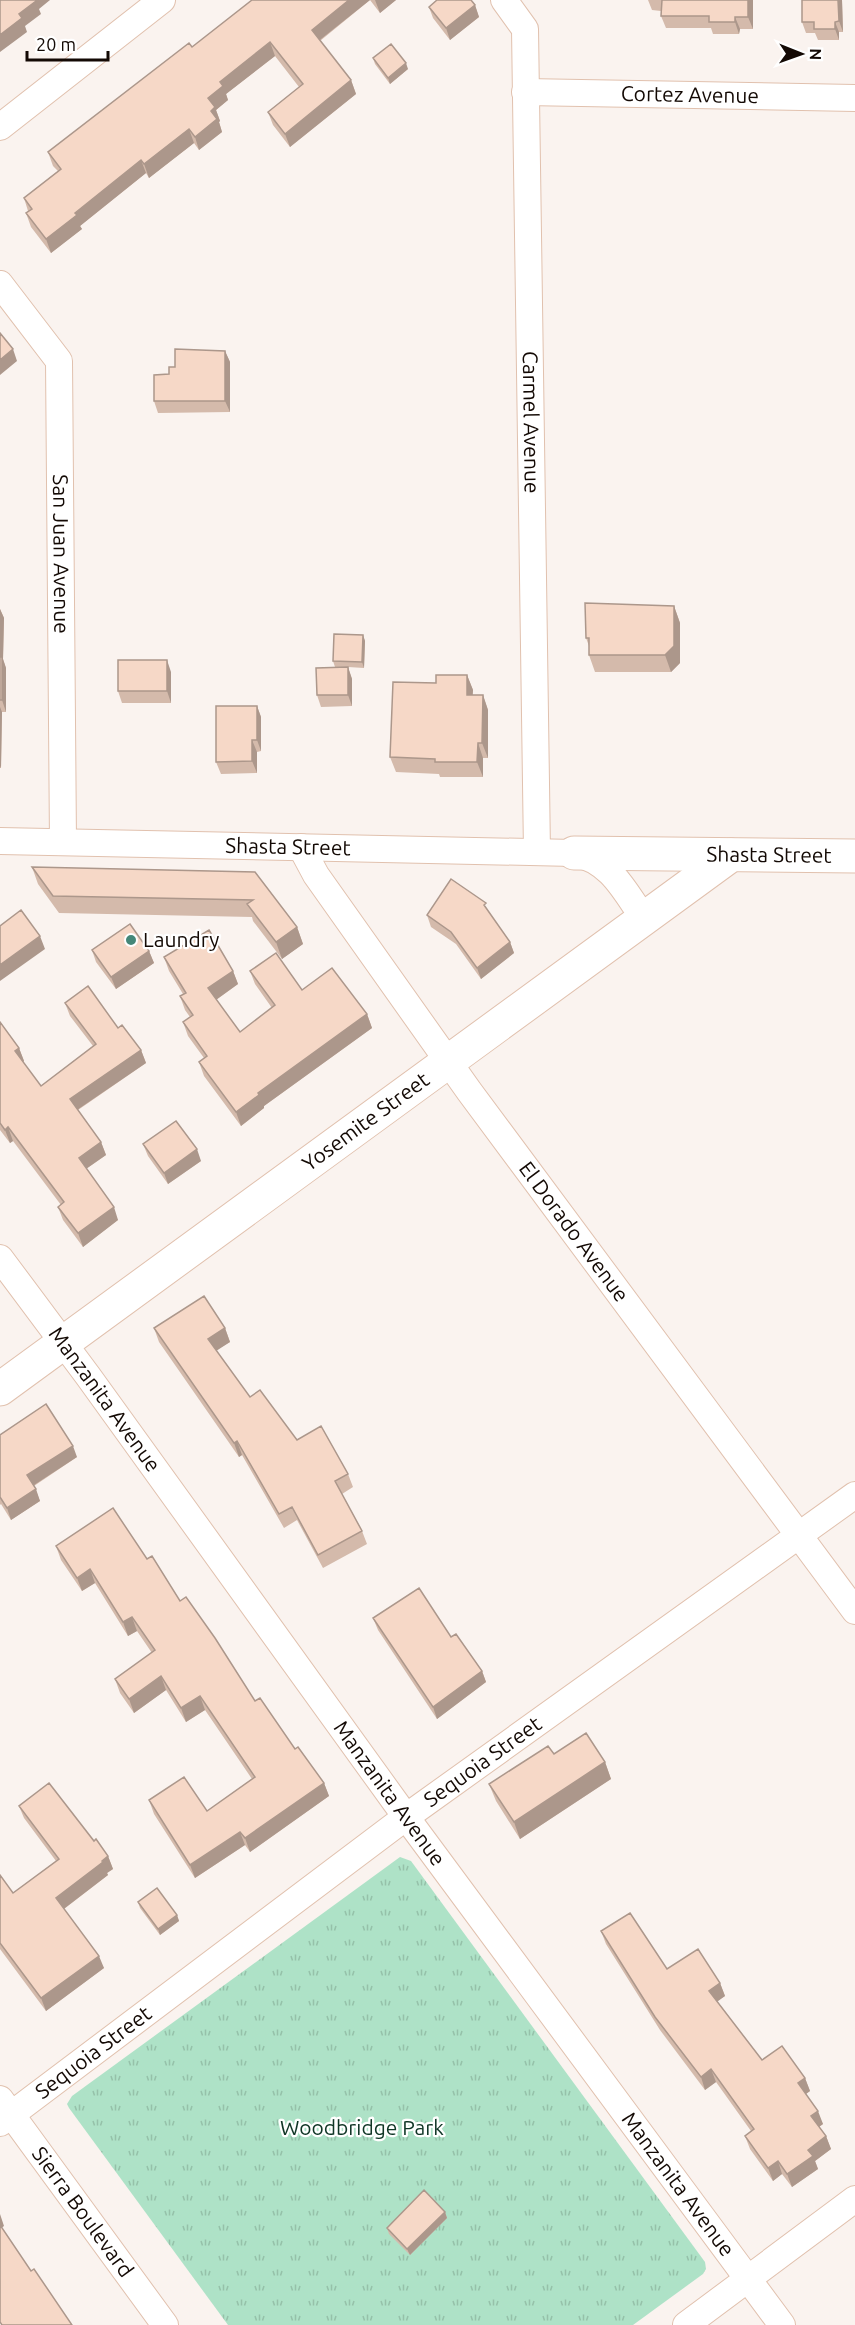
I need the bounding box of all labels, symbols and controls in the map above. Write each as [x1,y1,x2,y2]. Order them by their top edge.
scale bar [27,24,108,62]
north arrow [771,24,831,84]
text: 20 m [36,34,76,54]
text: N [807,48,825,60]
street label: Cortez Avenue [621,81,759,107]
street label: Carmel Avenue [519,351,545,494]
street label: San Juan Avenue [49,474,74,634]
street label: Shasta Street [225,833,351,859]
street label: Shasta Street [706,841,832,867]
place label: Laundry [143,927,219,951]
marker: Laundry [124,933,138,947]
street label: Yosemite Street [297,1067,433,1175]
street label: El Dorado Avenue [515,1157,634,1306]
street label: Manzanita Avenue [45,1322,166,1476]
street label: Sequoia Street [419,1711,546,1811]
street label: Manzanita Avenue [330,1716,451,1870]
street label: Sequoia Street [30,2000,155,2103]
street label: Manzanita Avenue [618,2107,740,2261]
park label: Woodbridge Park [280,2115,444,2139]
street label: Sierra Boulevard [28,2142,139,2281]

